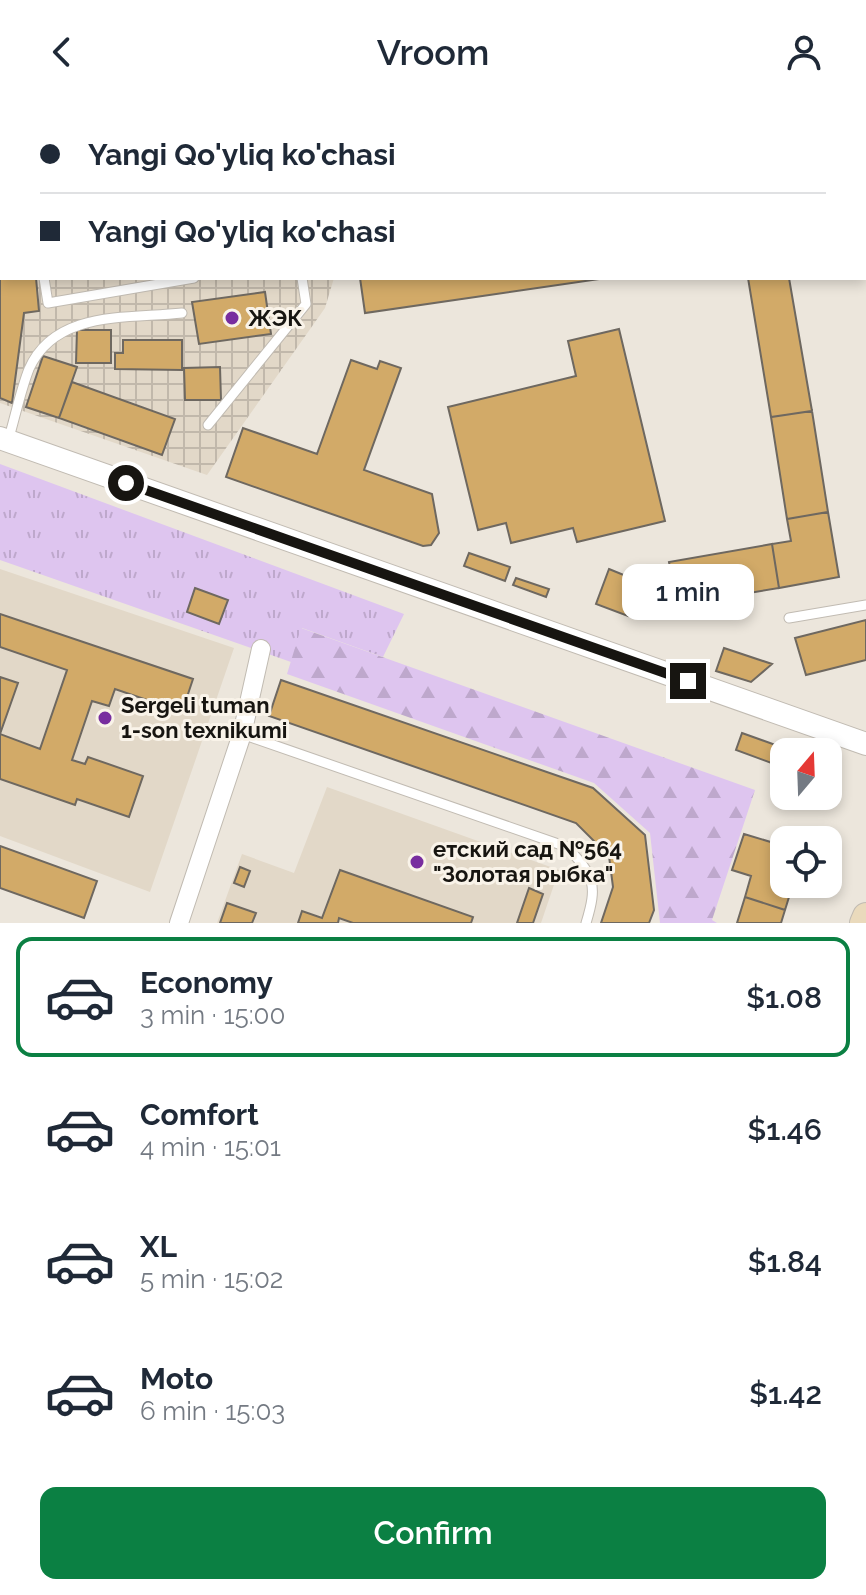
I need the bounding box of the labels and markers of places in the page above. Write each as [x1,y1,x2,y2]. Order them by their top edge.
place label: ЖЭК [248,305,302,331]
marker: ЖЭК [223,309,241,327]
place label: Sergeli tuman 1-son texnikumi [121,692,287,743]
marker: Sergeli tuman 1-son texnikumi [96,709,114,727]
place label: етский сад №564 "Золотая рыбка" [433,836,622,887]
marker: етский сад №564 "Золотая рыбка" [408,853,426,871]

